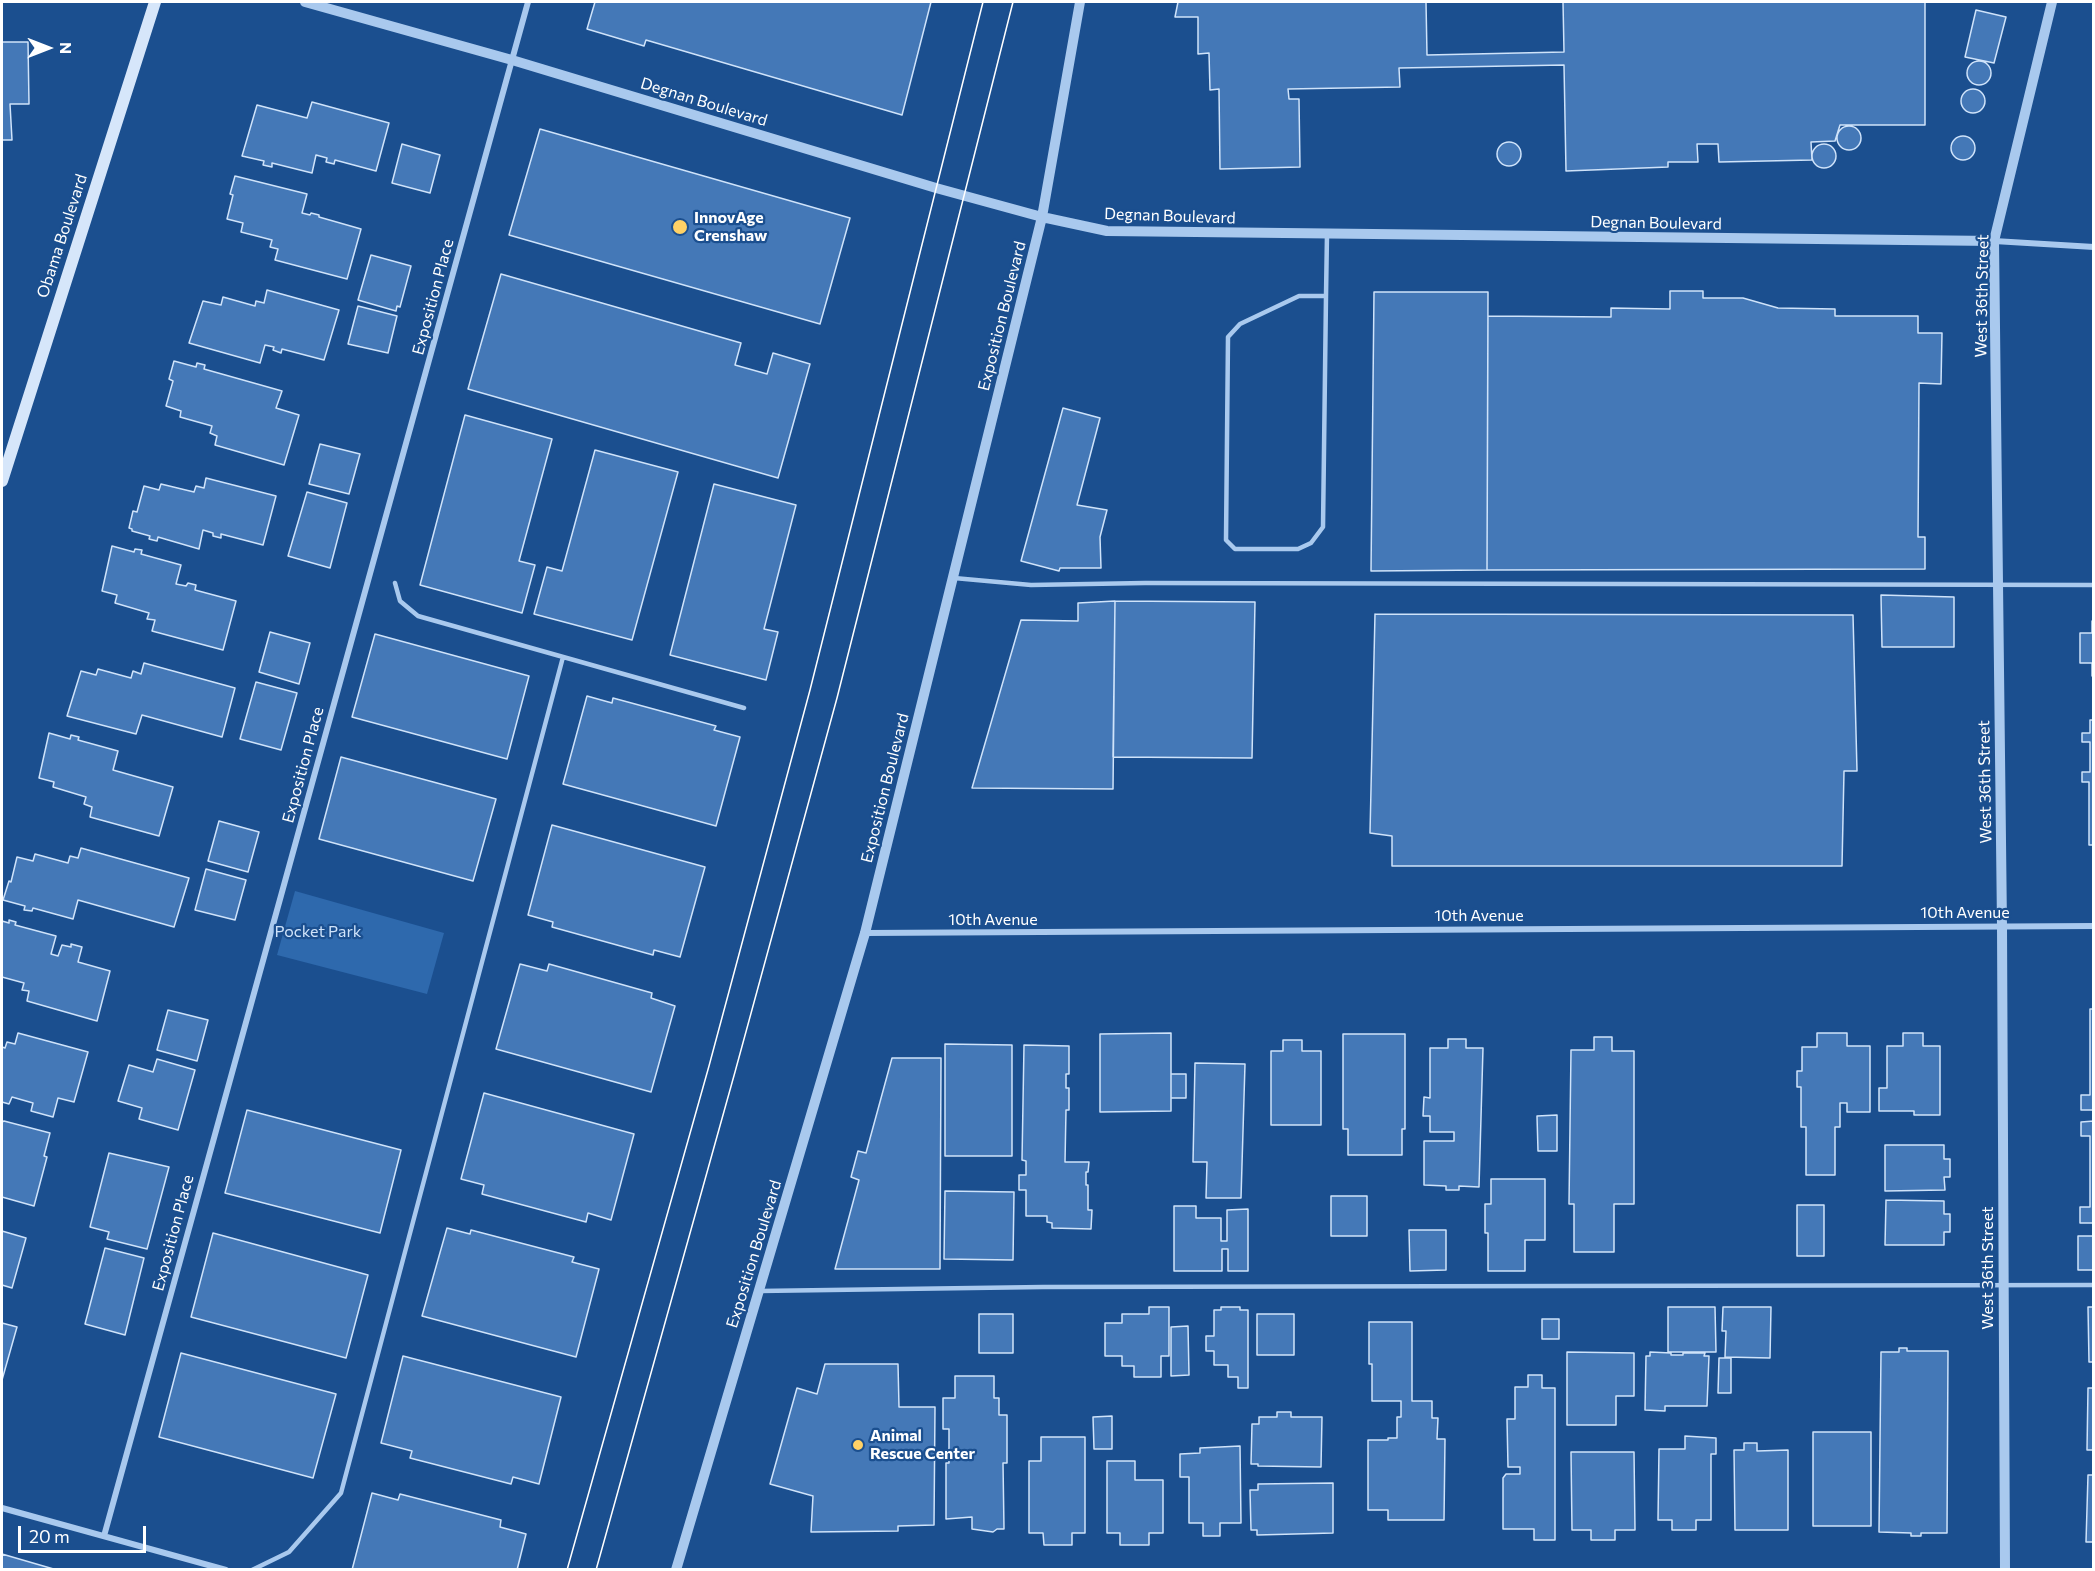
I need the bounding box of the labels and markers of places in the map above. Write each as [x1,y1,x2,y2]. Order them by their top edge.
place label: InnovAge Crenshaw [694,208,767,246]
marker: InnovAge Crenshaw [671,218,689,236]
place label: Animal Rescue Center [870,1426,975,1464]
marker: Animal Rescue Center [851,1438,865,1452]

